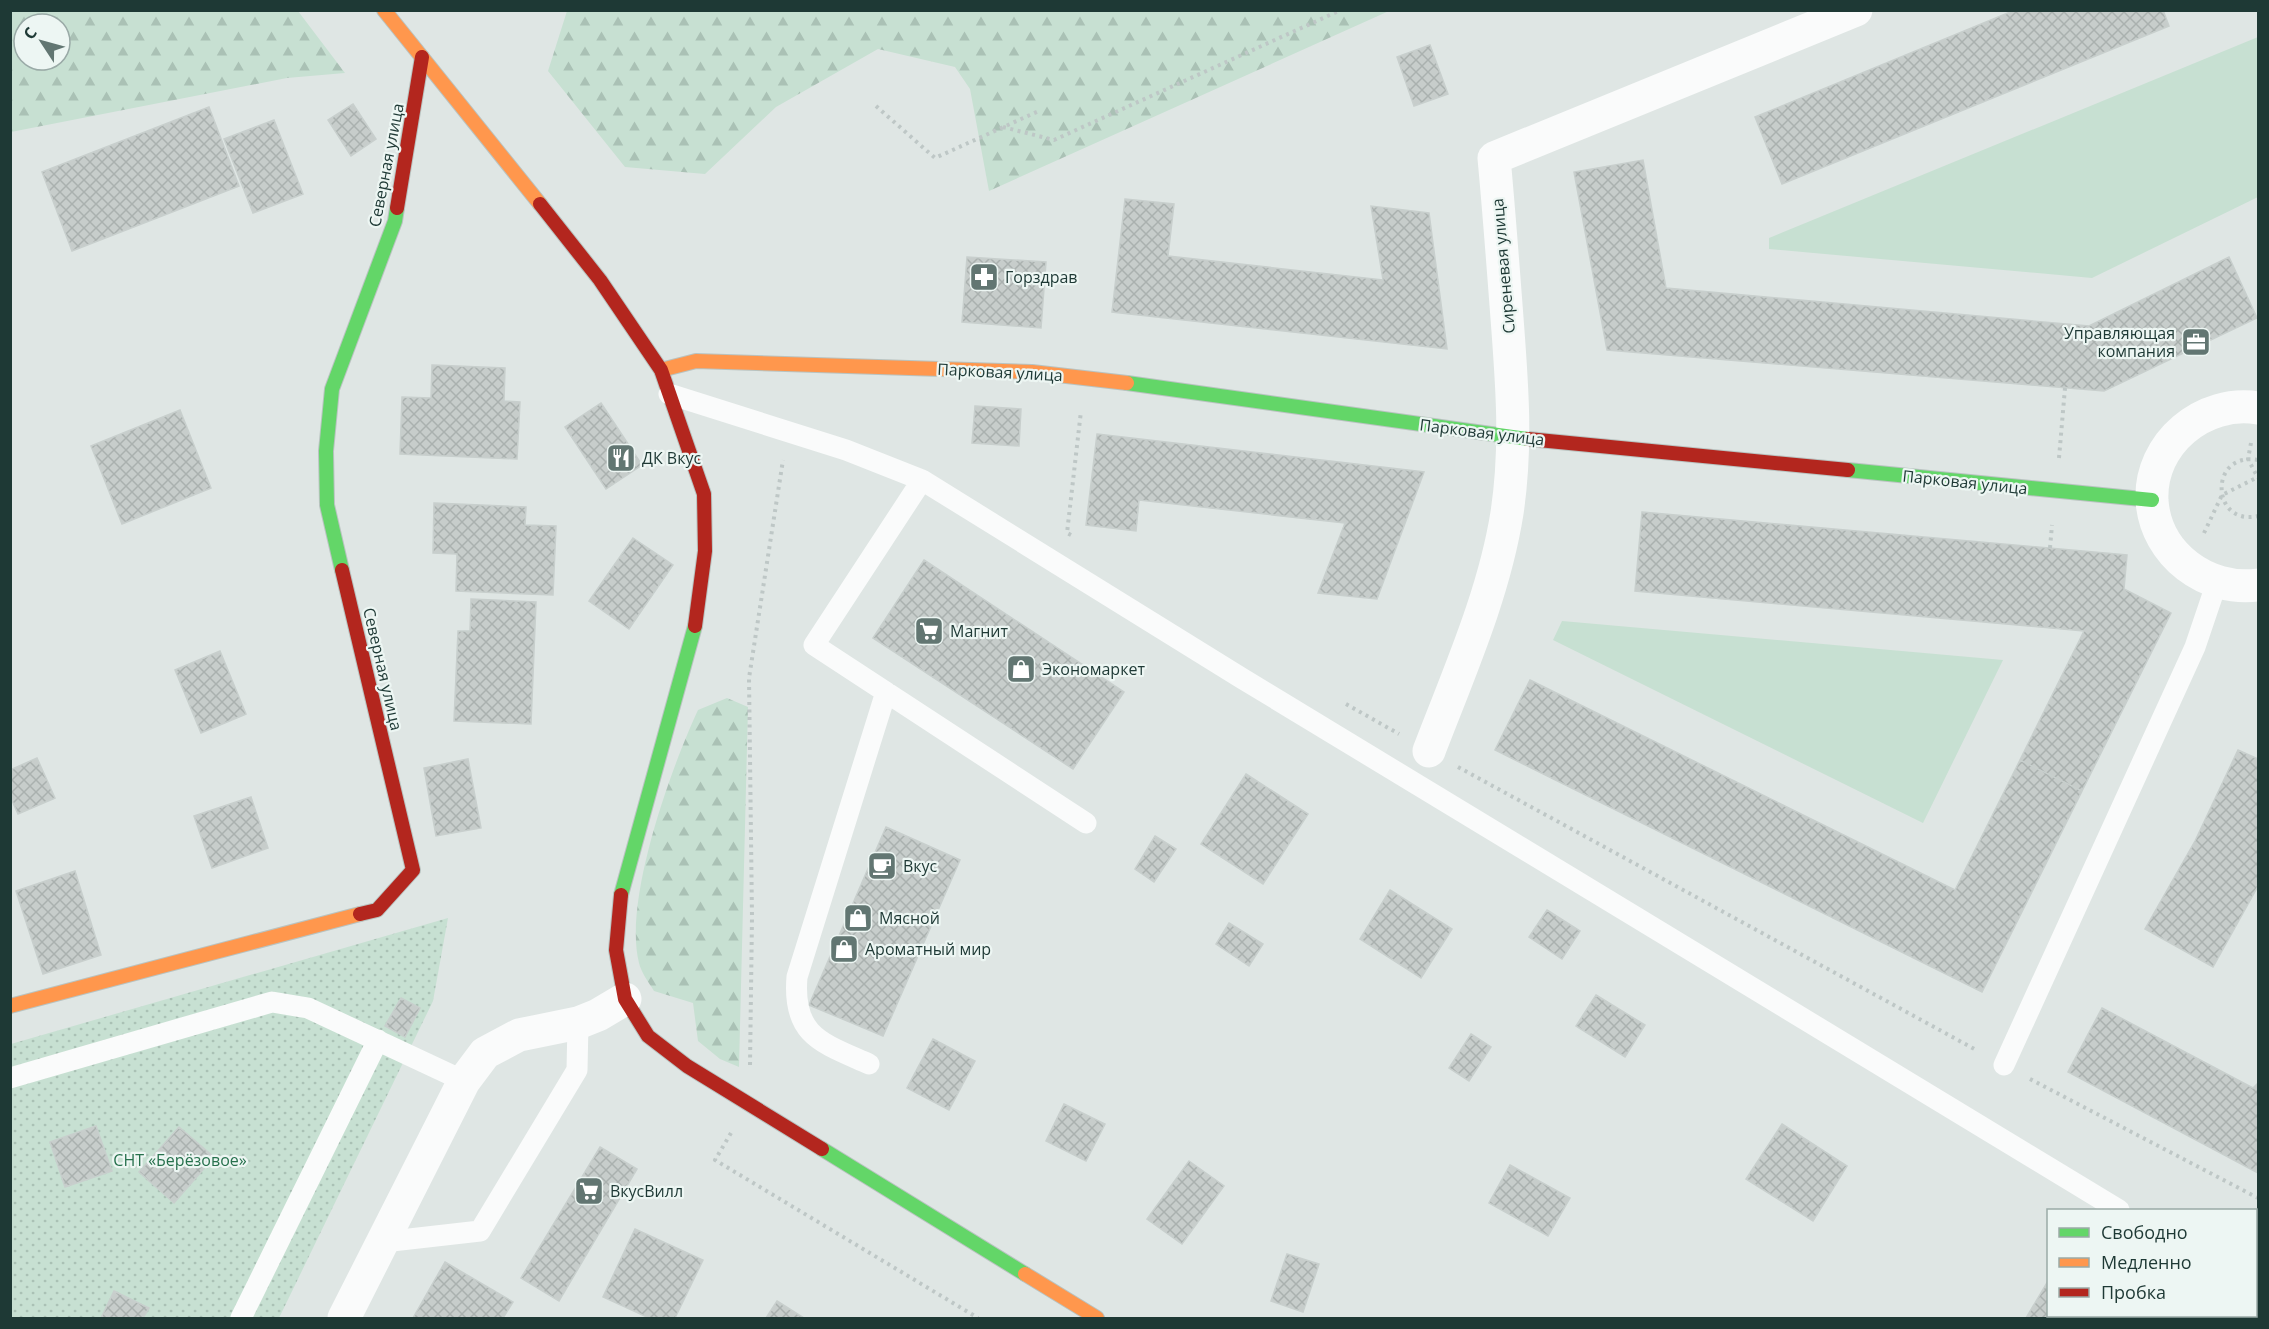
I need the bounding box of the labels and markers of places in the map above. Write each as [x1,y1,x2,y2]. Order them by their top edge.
pharmacy icon: Горздрав [968,261,1000,293]
place label: Горздрав [1005,266,1078,288]
place label: Управляющая компания [2064,322,2175,362]
office icon: Управляющая компания [2180,326,2212,358]
restaurant icon: ДК Вкус [605,442,637,474]
place label: ДК Вкус [642,447,701,469]
supermarket icon: Магнит [913,615,945,647]
place label: Магнит [950,620,1008,642]
shop icon: Экономаркет [1005,653,1037,685]
place label: Экономаркет [1042,658,1145,680]
cafe icon: Вкус [866,850,898,882]
place label: Вкус [903,855,938,877]
shop icon: Мясной [842,902,874,934]
place label: Мясной [879,907,940,929]
shop icon: Ароматный мир [828,933,860,965]
place label: Ароматный мир [865,938,991,960]
supermarket icon: ВкусВилл [573,1175,605,1207]
place label: ВкусВилл [610,1180,683,1202]

